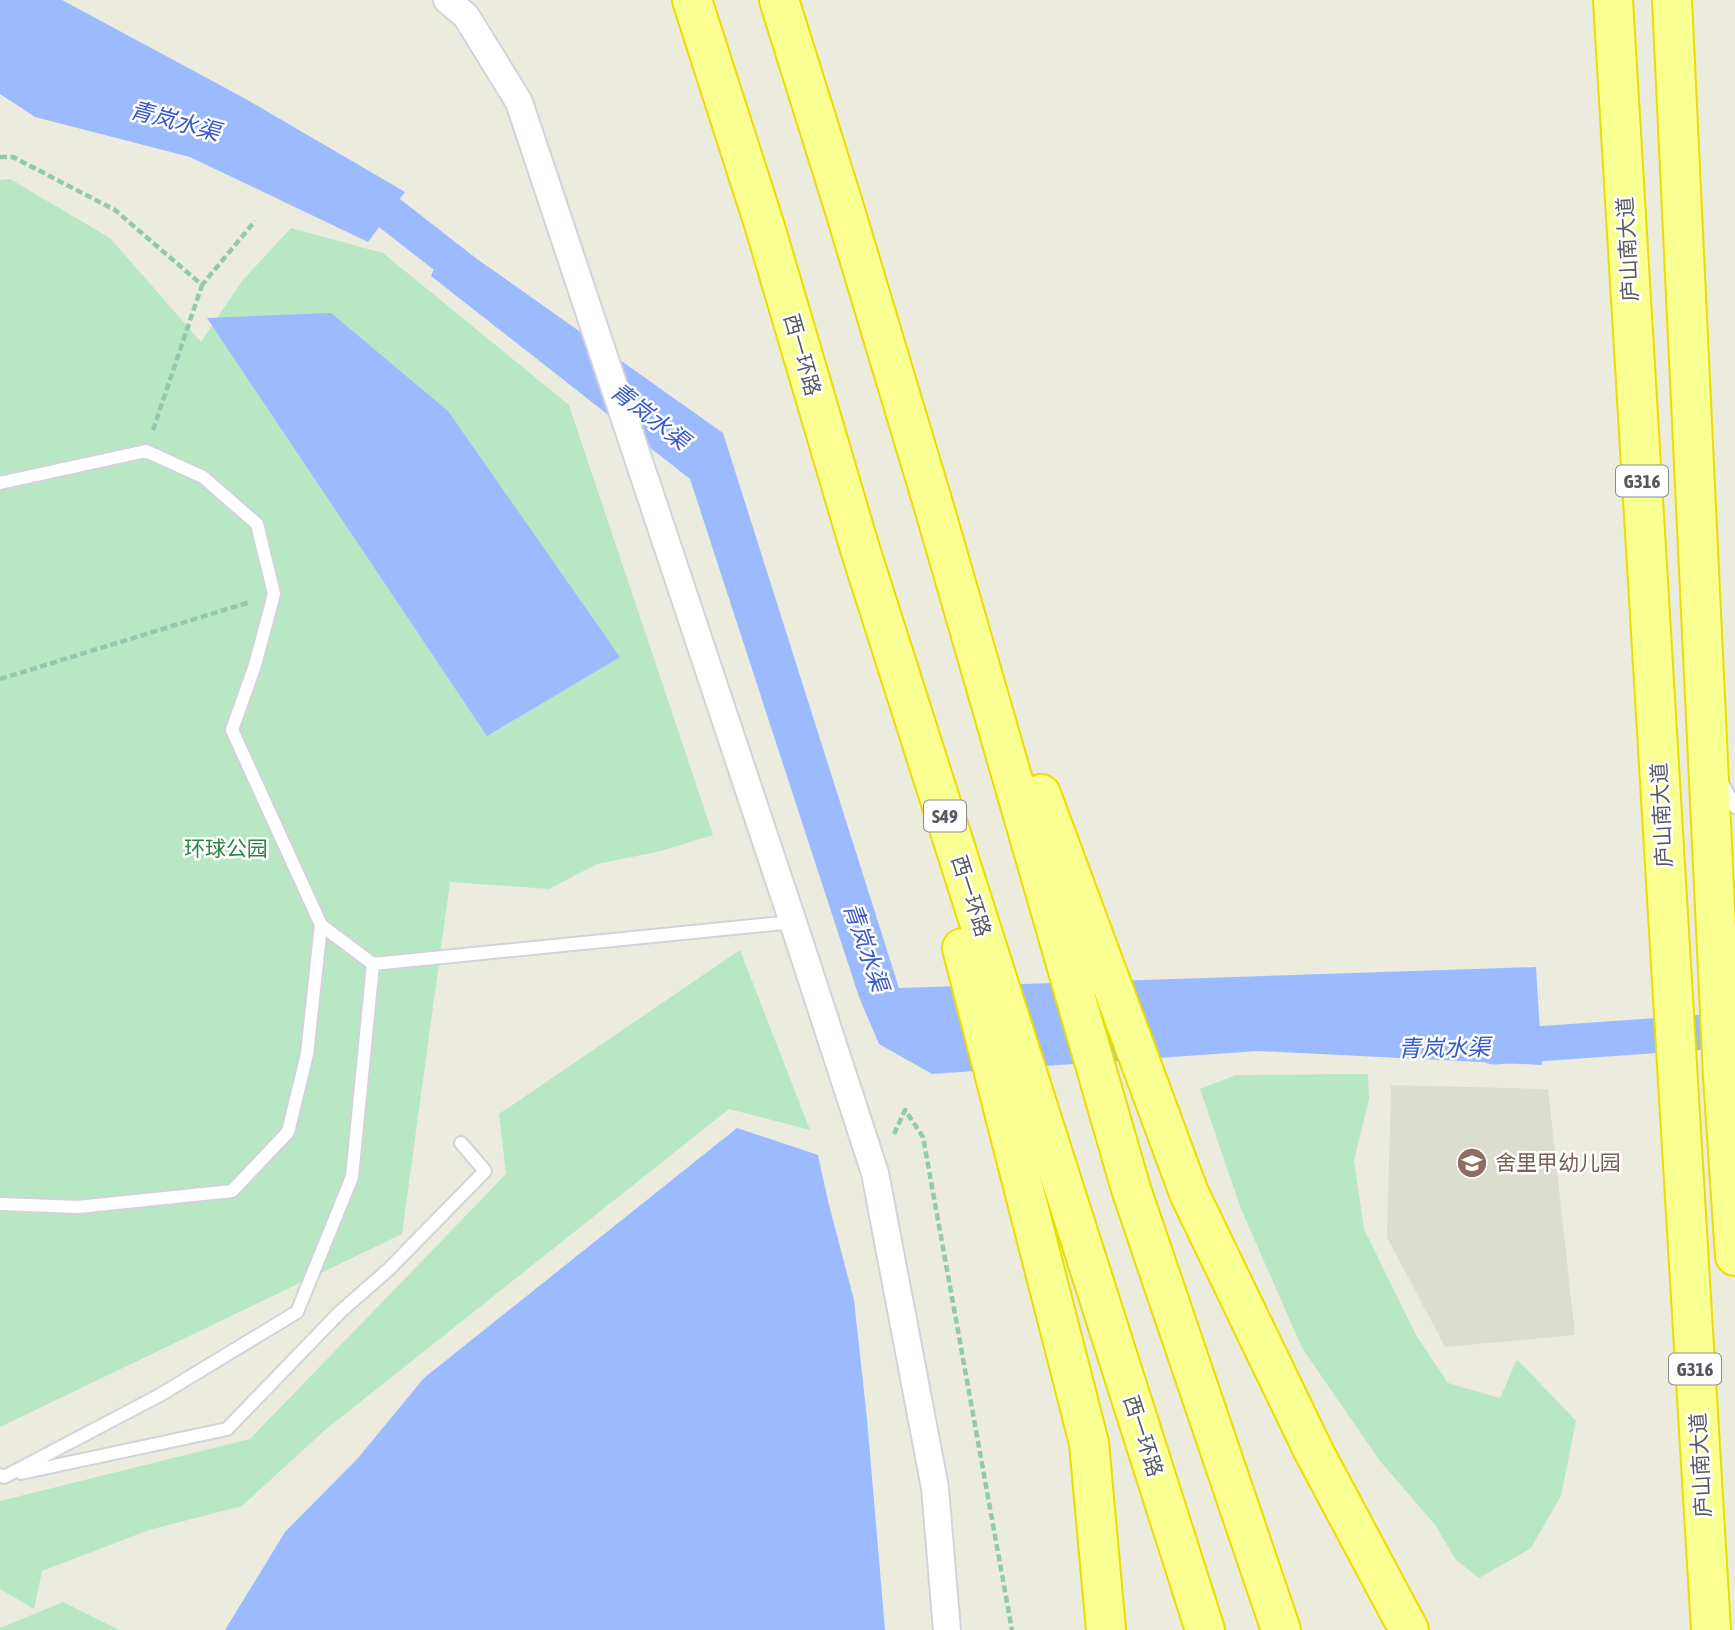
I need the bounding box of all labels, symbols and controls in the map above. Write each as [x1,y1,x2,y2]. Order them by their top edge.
water label: 青岚水渠 [127,97,226,146]
street label: 庐山南大道 [1612,196,1642,302]
street label: 西一环路 [780,311,826,398]
water label: 青岚水渠 [606,377,697,456]
road number: G316 [1616,466,1668,496]
street label: 庐山南大道 [1646,762,1676,868]
road number: S49 [924,800,966,832]
park label: 环球公园 [184,836,268,860]
street label: 西一环路 [948,852,996,939]
water label: 青岚水渠 [839,899,894,998]
water label: 青岚水渠 [1398,1034,1493,1062]
school or university icon: 舍里甲幼儿园 [1455,1146,1489,1180]
place label: 舍里甲幼儿园 [1495,1150,1621,1174]
road number: G316 [1669,1354,1721,1385]
street label: 西一环路 [1120,1392,1168,1479]
street label: 庐山南大道 [1685,1412,1715,1518]

